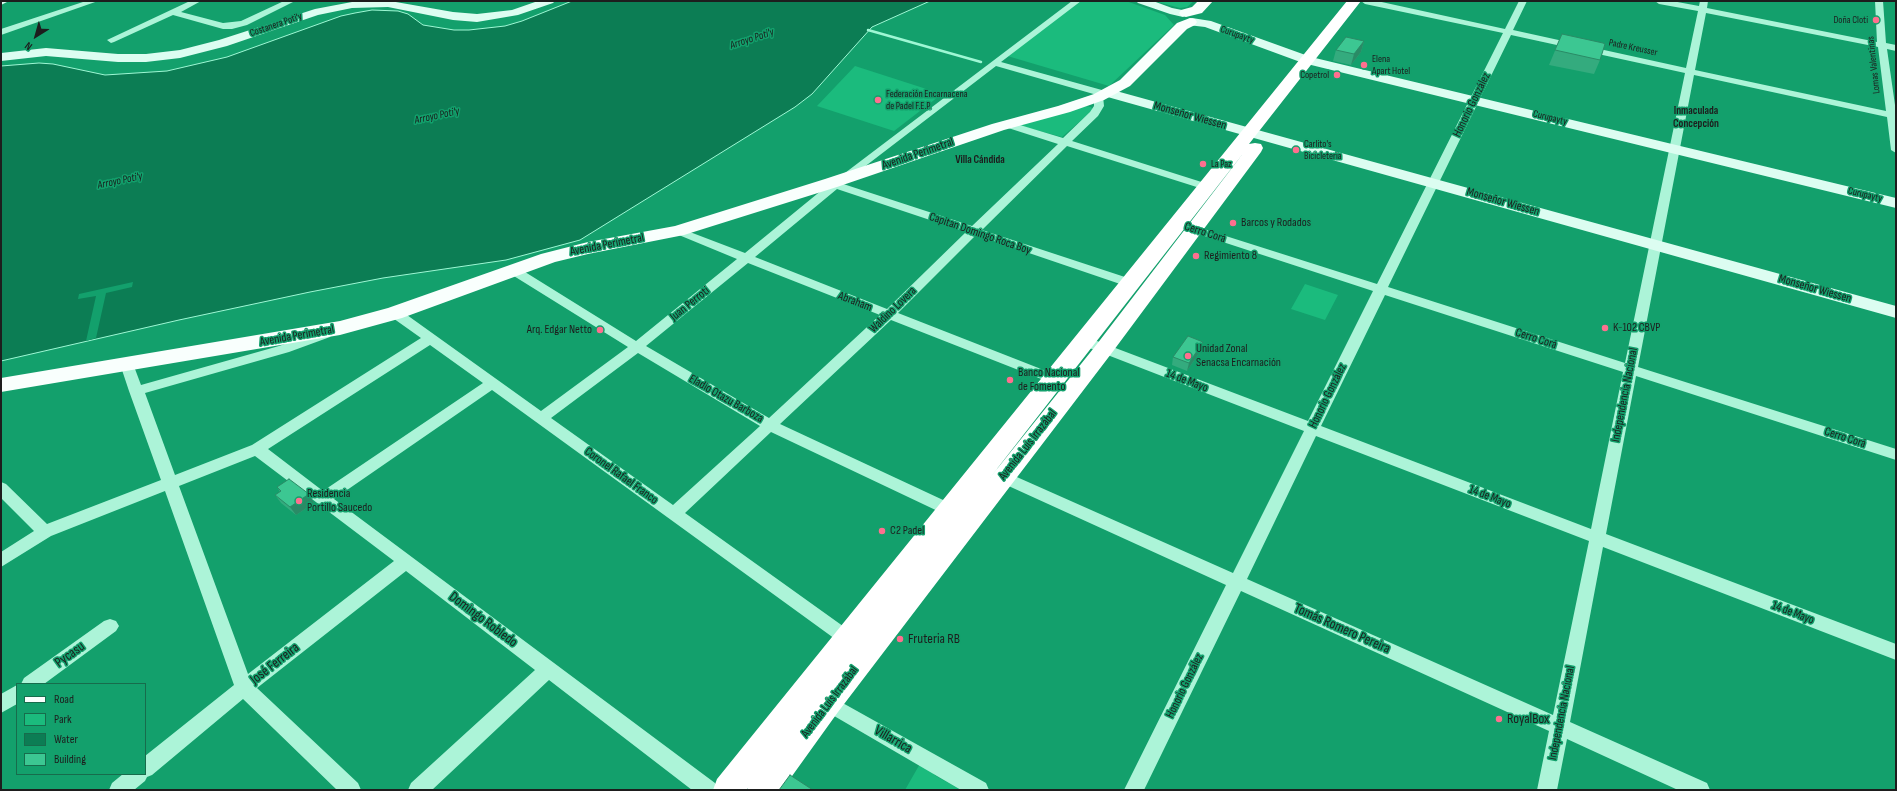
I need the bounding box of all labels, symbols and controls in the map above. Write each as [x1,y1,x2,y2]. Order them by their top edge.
street label: Costanera Poti'y [248,10,304,40]
place label: Doña Cloti [1833,14,1868,26]
marker: Doña Cloti [1871,15,1881,25]
north arrow [16,16,56,56]
street label: Curupayty [1219,23,1255,47]
water label: Arroyo Poti'y [728,26,776,52]
street label: Lomas Valentinas [1865,35,1883,95]
street label: Padre Kreusser [1607,37,1659,59]
text: N [22,39,35,53]
place label: Elena Apart Hotel [1372,53,1410,76]
marker: Elena Apart Hotel [1359,60,1369,70]
place label: Copetrol [1300,69,1329,81]
marker: Copetrol [1332,70,1342,80]
street label: Honorio González [1450,70,1494,140]
place label: Federación Encarnacena de Padel F.E.P. [886,88,968,112]
marker: Federación Encarnacena de Padel F.E.P. [873,95,883,105]
street label: Monseñor Wiessen [1152,99,1228,133]
district label: Inmaculada Concepción [1673,104,1719,130]
water label: Arroyo Poti'y [413,105,461,127]
street label: Curupayty [1532,108,1568,128]
street label: Avenida Perimetral [880,135,956,173]
place label: Carlito's Bicicleteria [1304,138,1342,162]
marker: Carlito's Bicicleteria [1291,145,1301,155]
district label: Villa Cándida [955,153,1005,167]
place label: La Paz [1211,158,1232,170]
marker: La Paz [1198,159,1208,169]
water label: Arroyo Poti'y [96,170,144,192]
street label: Monseñor Wiessen [1465,185,1541,219]
street label: Curupayty [1847,185,1883,205]
street label: Capitan Domingo Roca Boy [927,210,1033,258]
place label: Barcos y Rodados [1241,216,1311,230]
marker: Barcos y Rodados [1228,218,1238,228]
street label: Cerro Corá [1182,220,1228,246]
street label: Avenida Perimetral [569,231,645,259]
place label: Regimiento 8 [1204,249,1257,263]
marker: Regimiento 8 [1191,251,1201,261]
street label: Monseñor Wiessen [1777,272,1853,306]
street label: Juan Perroti [667,284,713,324]
street label: Waldino Lovera [866,284,920,336]
street label: Abraham [836,289,874,315]
place label: K-102 CBVP [1613,321,1660,335]
street label: Avenida Perimetral [259,322,335,350]
place label: Arq. Edgar Netto [527,323,592,337]
marker: K-102 CBVP [1600,323,1610,333]
marker: Arq. Edgar Netto [595,325,605,335]
street label: Cerro Corá [1513,326,1559,352]
place label: Unidad Zonal Senacsa Encarnación [1196,342,1281,370]
street label: Independencia Nacional [1609,347,1641,443]
marker: Unidad Zonal Senacsa Encarnación [1183,351,1193,361]
street label: Honorio González [1306,361,1350,431]
place label: Banco Nacional de Fomento [1018,366,1080,394]
street label: 14 de Mayo [1164,366,1210,396]
street label: Eladio Otazu Barboza [686,372,766,426]
marker: Banco Nacional de Fomento [1005,375,1015,385]
street label: Avenida Luis Irrazábal [996,407,1060,483]
street label: Cerro Corá [1822,425,1868,451]
street label: Coronel Rafael Franco [581,445,661,507]
street label: 14 de Mayo [1467,482,1513,512]
place label: Residencia Portillo Saucedo [307,487,372,515]
marker: Residencia Portillo Saucedo [294,496,304,506]
place label: C2 Padel [890,524,924,538]
marker: C2 Padel [877,526,887,536]
street label: Domingo Robledo [445,589,521,651]
street label: 14 de Mayo [1770,598,1816,628]
street label: Tomás Romero Pereira [1291,600,1393,658]
place label: Fruteria RB [908,631,960,647]
marker: Fruteria RB [895,634,905,644]
street label: Pycasu [52,638,88,672]
street label: José Ferreira [247,640,303,688]
street label: Honorio González [1163,651,1207,721]
street label: Avenida Luis Irrazábal [798,663,862,741]
street label: Independencia Nacional [1546,665,1578,761]
legend [16,683,146,775]
text: Road [54,692,74,707]
place label: RoyalBox [1507,711,1549,727]
text: Park [54,712,72,727]
marker: RoyalBox [1494,714,1504,724]
street label: Villarrica [871,722,915,758]
text: Water [54,732,78,747]
text: Building [54,752,86,767]

